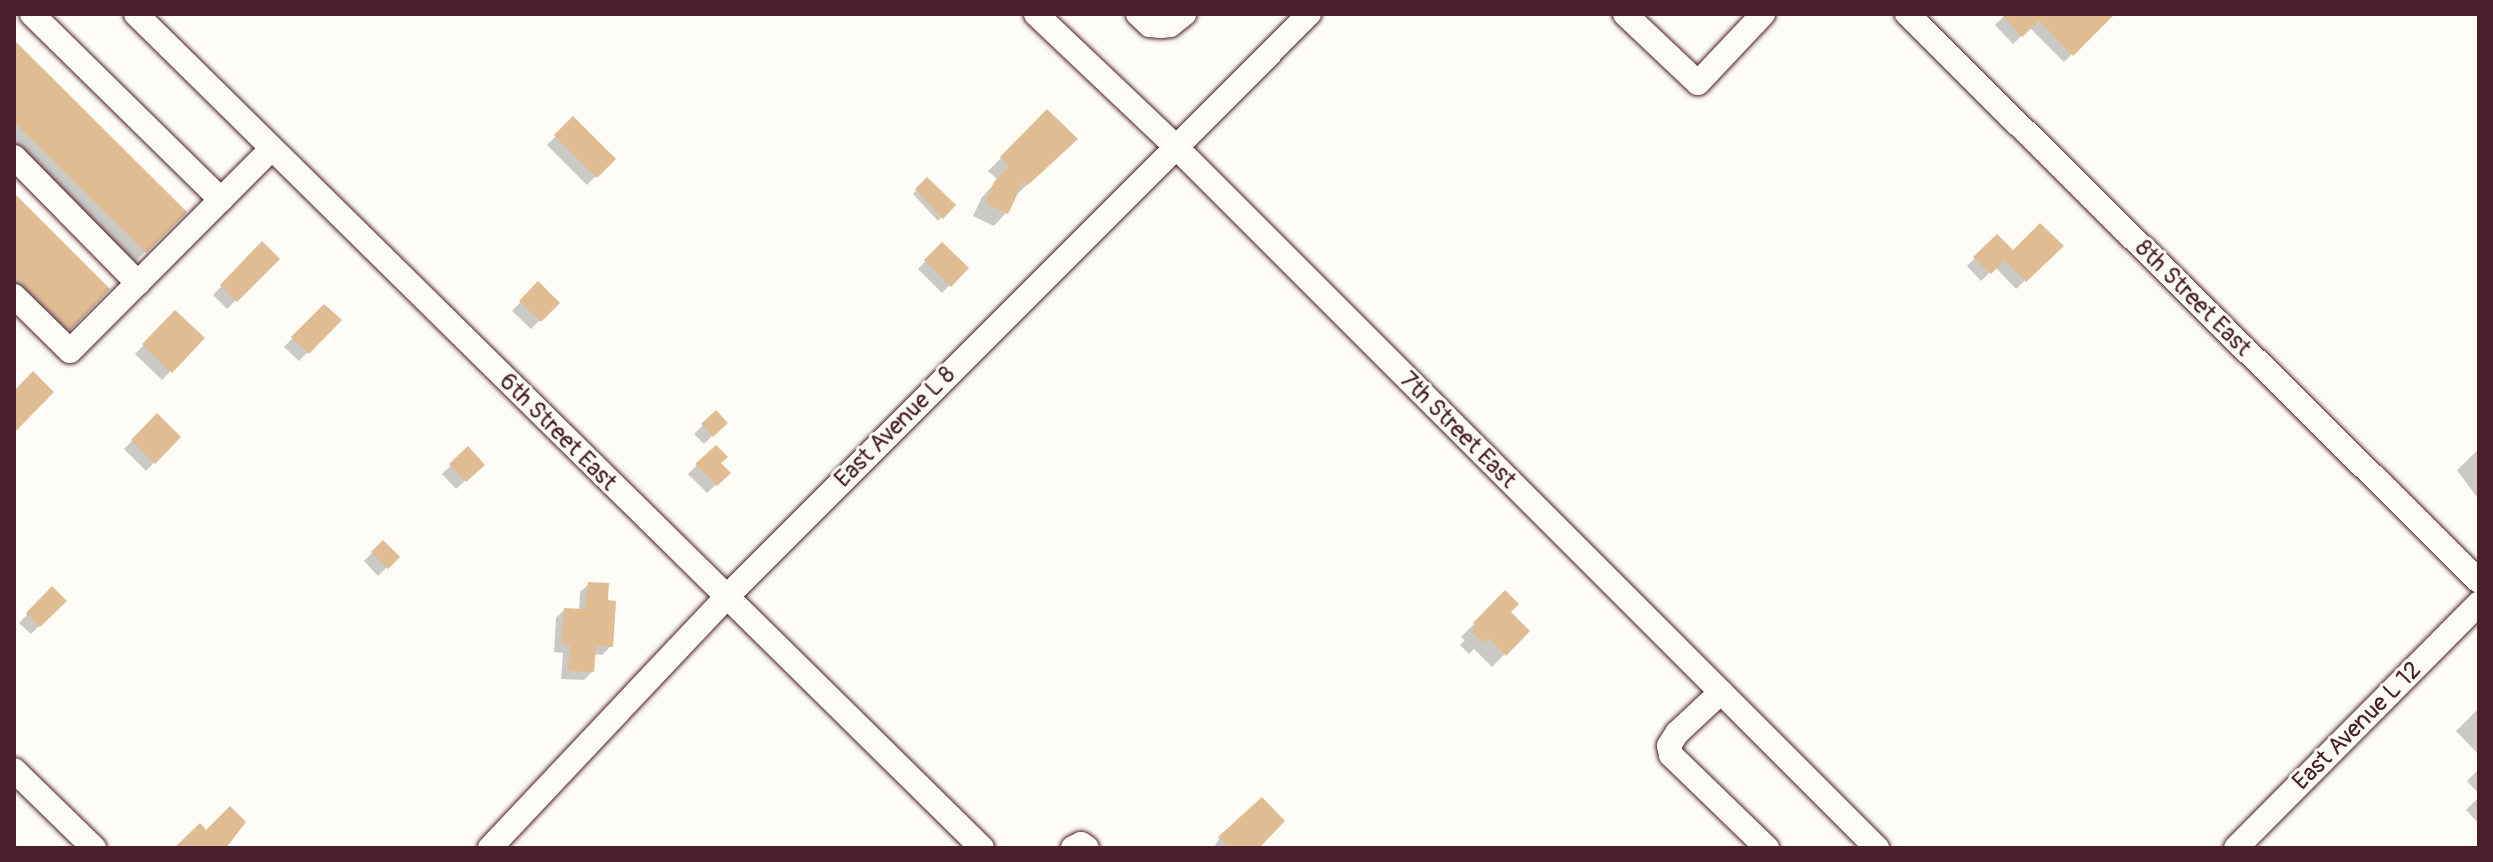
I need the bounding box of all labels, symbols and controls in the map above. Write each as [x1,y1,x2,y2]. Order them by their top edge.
street label: 8th Street East [2129,234,2257,362]
street label: East Avenue L 8 [829,361,961,493]
street label: 7th Street East [1394,366,1522,494]
street label: 6th Street East [493,367,623,497]
street label: East Avenue L 12 [2287,656,2427,796]

